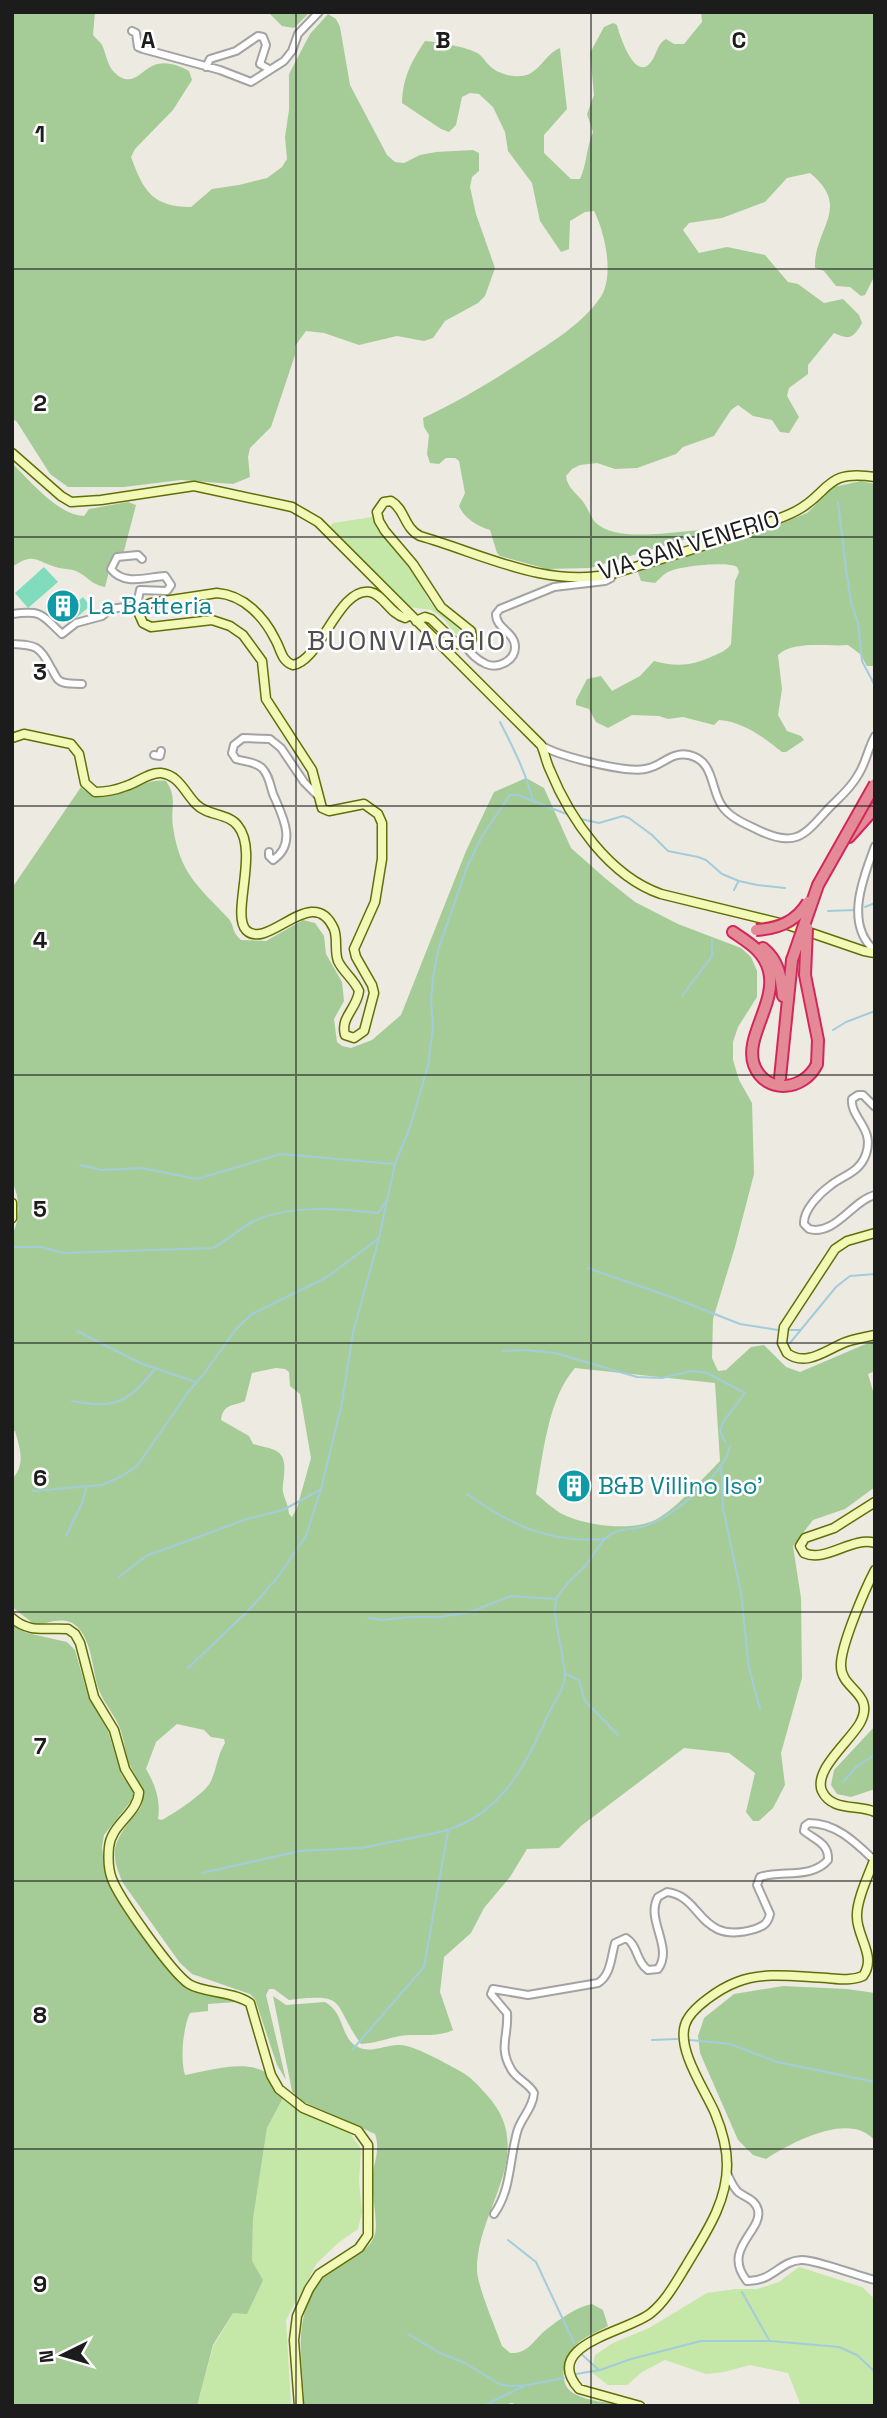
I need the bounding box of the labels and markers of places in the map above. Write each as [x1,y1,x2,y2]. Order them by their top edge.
building icon: La Batteria [44,587,82,625]
place label: La Batteria [88,590,213,621]
building icon: B&B Villino Iso' [555,1467,593,1505]
place label: B&B Villino Iso' [598,1470,763,1501]

